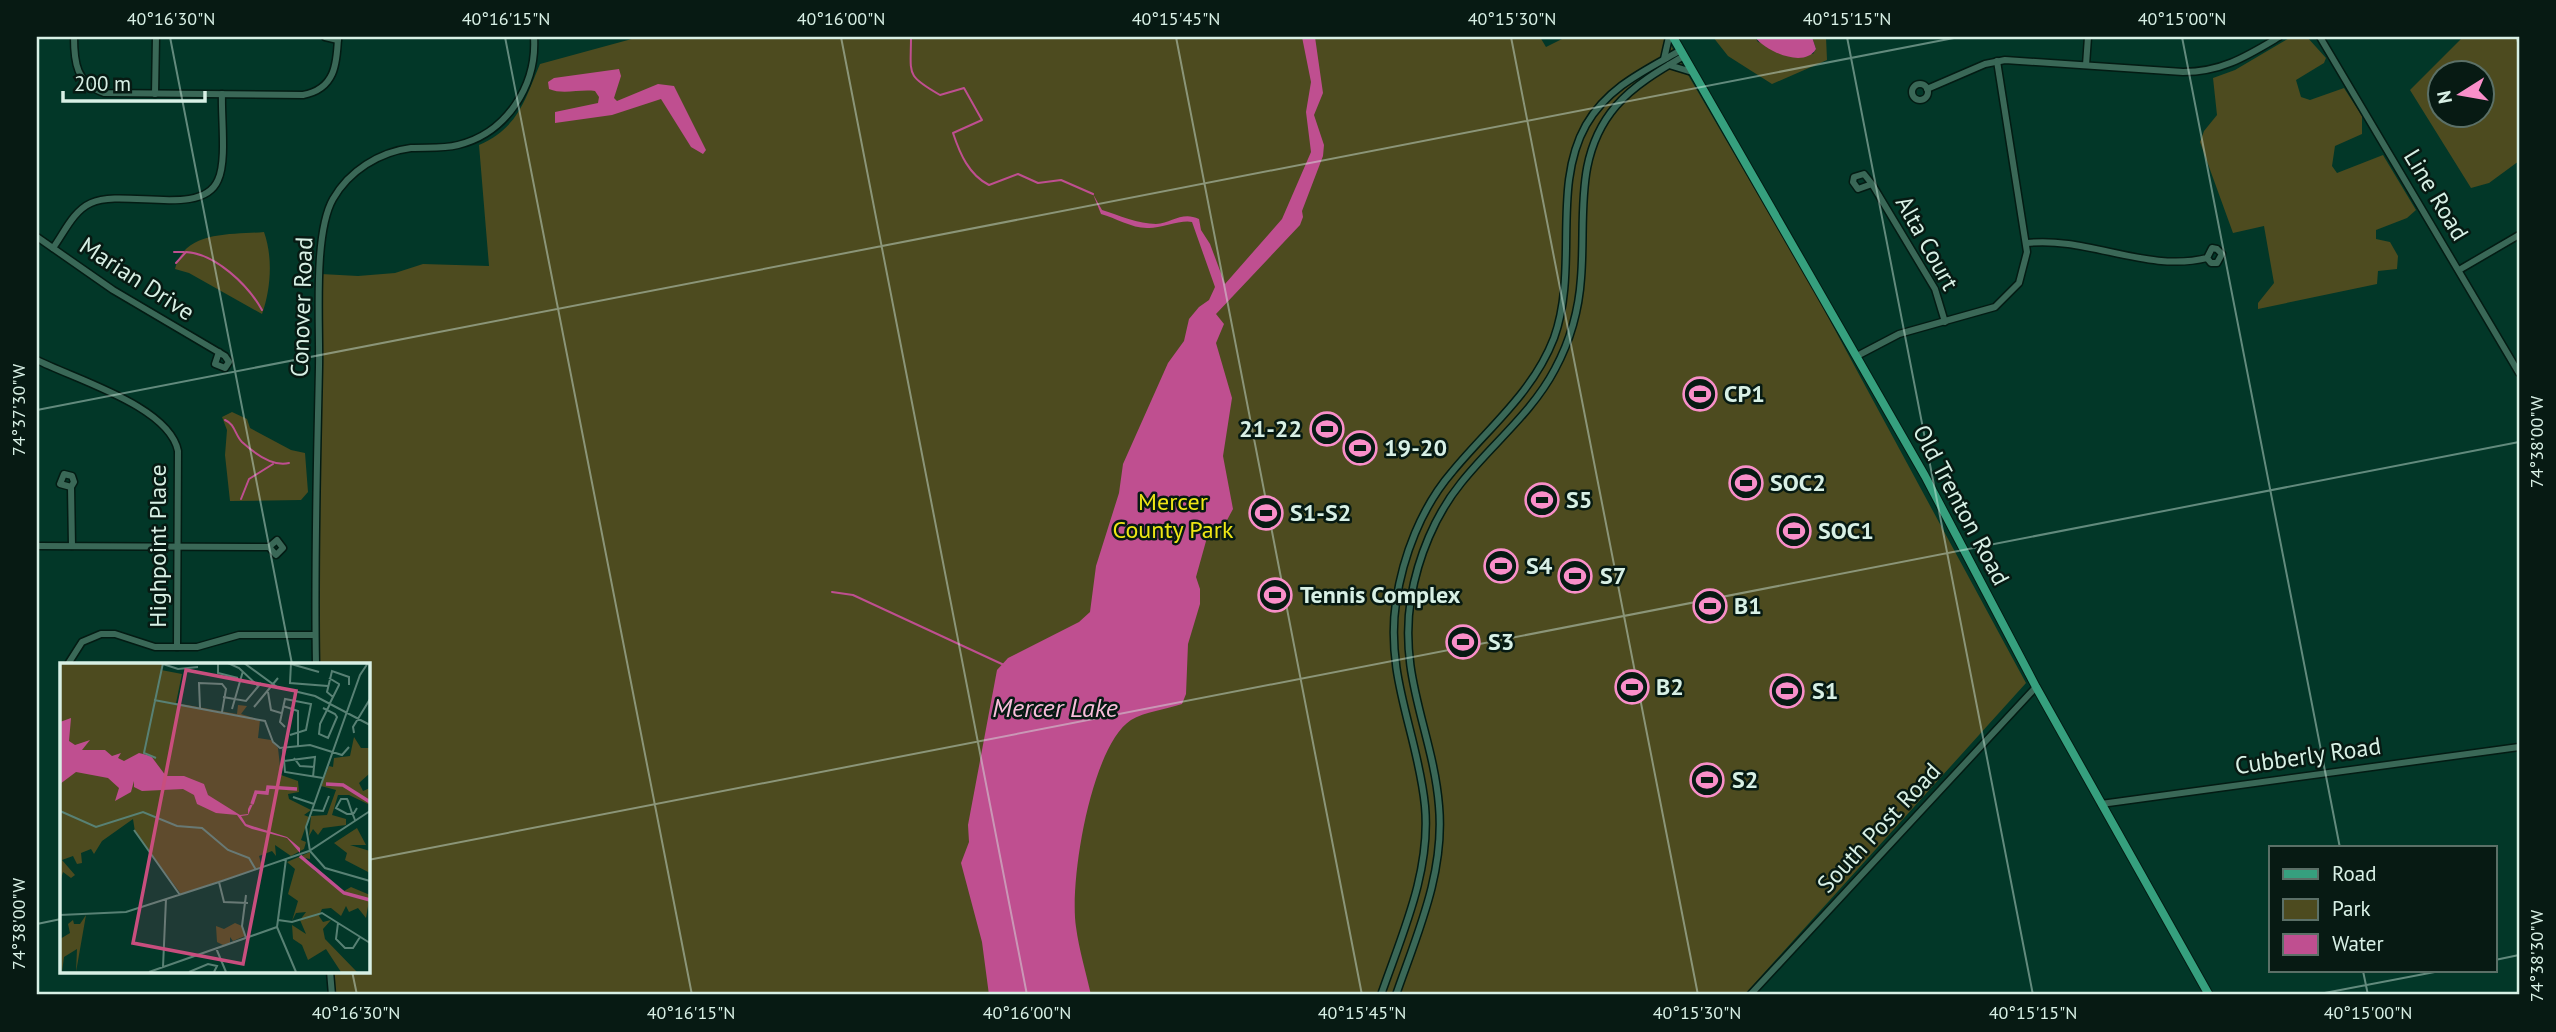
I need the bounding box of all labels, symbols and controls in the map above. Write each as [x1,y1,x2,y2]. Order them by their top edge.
text: 40°16'30"N [127,7,215,30]
text: 40°16'15"N [462,7,550,30]
text: 40°16'00"N [797,7,885,30]
text: 40°15'45"N [1132,7,1220,30]
text: 40°15'30"N [1468,7,1556,30]
text: 40°15'15"N [1803,7,1891,30]
text: 40°15'00"N [2138,7,2226,30]
scale bar [63,60,205,104]
north arrow [2426,60,2496,130]
text: 200 m [74,70,131,97]
text: N [2431,89,2457,106]
street label: Line Road [2397,143,2476,246]
street label: Alta Court [1889,190,1966,295]
street label: Marian Drive [74,230,201,327]
street label: Conover Road [284,236,319,378]
text: 74°37'30"W [7,364,30,456]
sports icon: CP1 [1681,375,1719,413]
place label: CP1 [1724,378,1765,409]
text: 74°38'00"W [2525,396,2548,488]
sports icon: 21-22 [1308,410,1346,448]
place label: 21-22 [1239,413,1302,444]
street label: Old Trenton Road [1906,419,2017,590]
sports icon: 19-20 [1341,429,1379,467]
place label: 19-20 [1384,432,1447,463]
street label: Highpoint Place [142,464,173,628]
sports icon: SOC2 [1727,464,1765,502]
place label: SOC2 [1770,467,1826,498]
sports icon: S5 [1523,481,1561,519]
place label: S5 [1566,484,1592,515]
park label: Mercer County Park [1113,486,1234,545]
sports icon: S1-S2 [1247,494,1285,532]
place label: S1-S2 [1290,497,1351,528]
sports icon: SOC1 [1775,512,1813,550]
place label: SOC1 [1818,515,1874,546]
sports icon: S4 [1482,547,1520,585]
place label: S4 [1526,550,1553,581]
sports icon: S7 [1556,557,1594,595]
place label: S7 [1600,560,1626,591]
sports icon: Tennis Complex [1256,576,1294,614]
place label: Tennis Complex [1300,579,1461,610]
sports icon: B1 [1691,587,1729,625]
place label: B1 [1734,590,1762,621]
sports icon: S3 [1444,623,1482,661]
place label: S3 [1488,626,1514,657]
inset map [60,663,369,972]
sports icon: B2 [1613,668,1651,706]
place label: B2 [1656,671,1684,702]
sports icon: S1 [1768,672,1806,710]
place label: S1 [1812,675,1838,706]
water label: Mercer Lake [992,691,1118,724]
street label: Cubberly Road [2233,730,2383,781]
street label: South Post Road [1810,756,1947,899]
sports icon: S2 [1688,761,1726,799]
place label: S2 [1732,764,1758,795]
legend [2269,846,2496,972]
text: Road [2332,860,2376,887]
text: 74°38'00"W [7,878,30,970]
text: Park [2332,895,2371,922]
text: 74°38'30"W [2525,910,2548,1002]
text: Water [2332,930,2384,957]
text: 40°16'30"N [312,1001,400,1024]
text: 40°16'15"N [647,1001,735,1024]
text: 40°16'00"N [983,1001,1071,1024]
text: 40°15'45"N [1318,1001,1406,1024]
text: 40°15'30"N [1653,1001,1741,1024]
text: 40°15'15"N [1989,1001,2077,1024]
text: 40°15'00"N [2324,1001,2412,1024]

